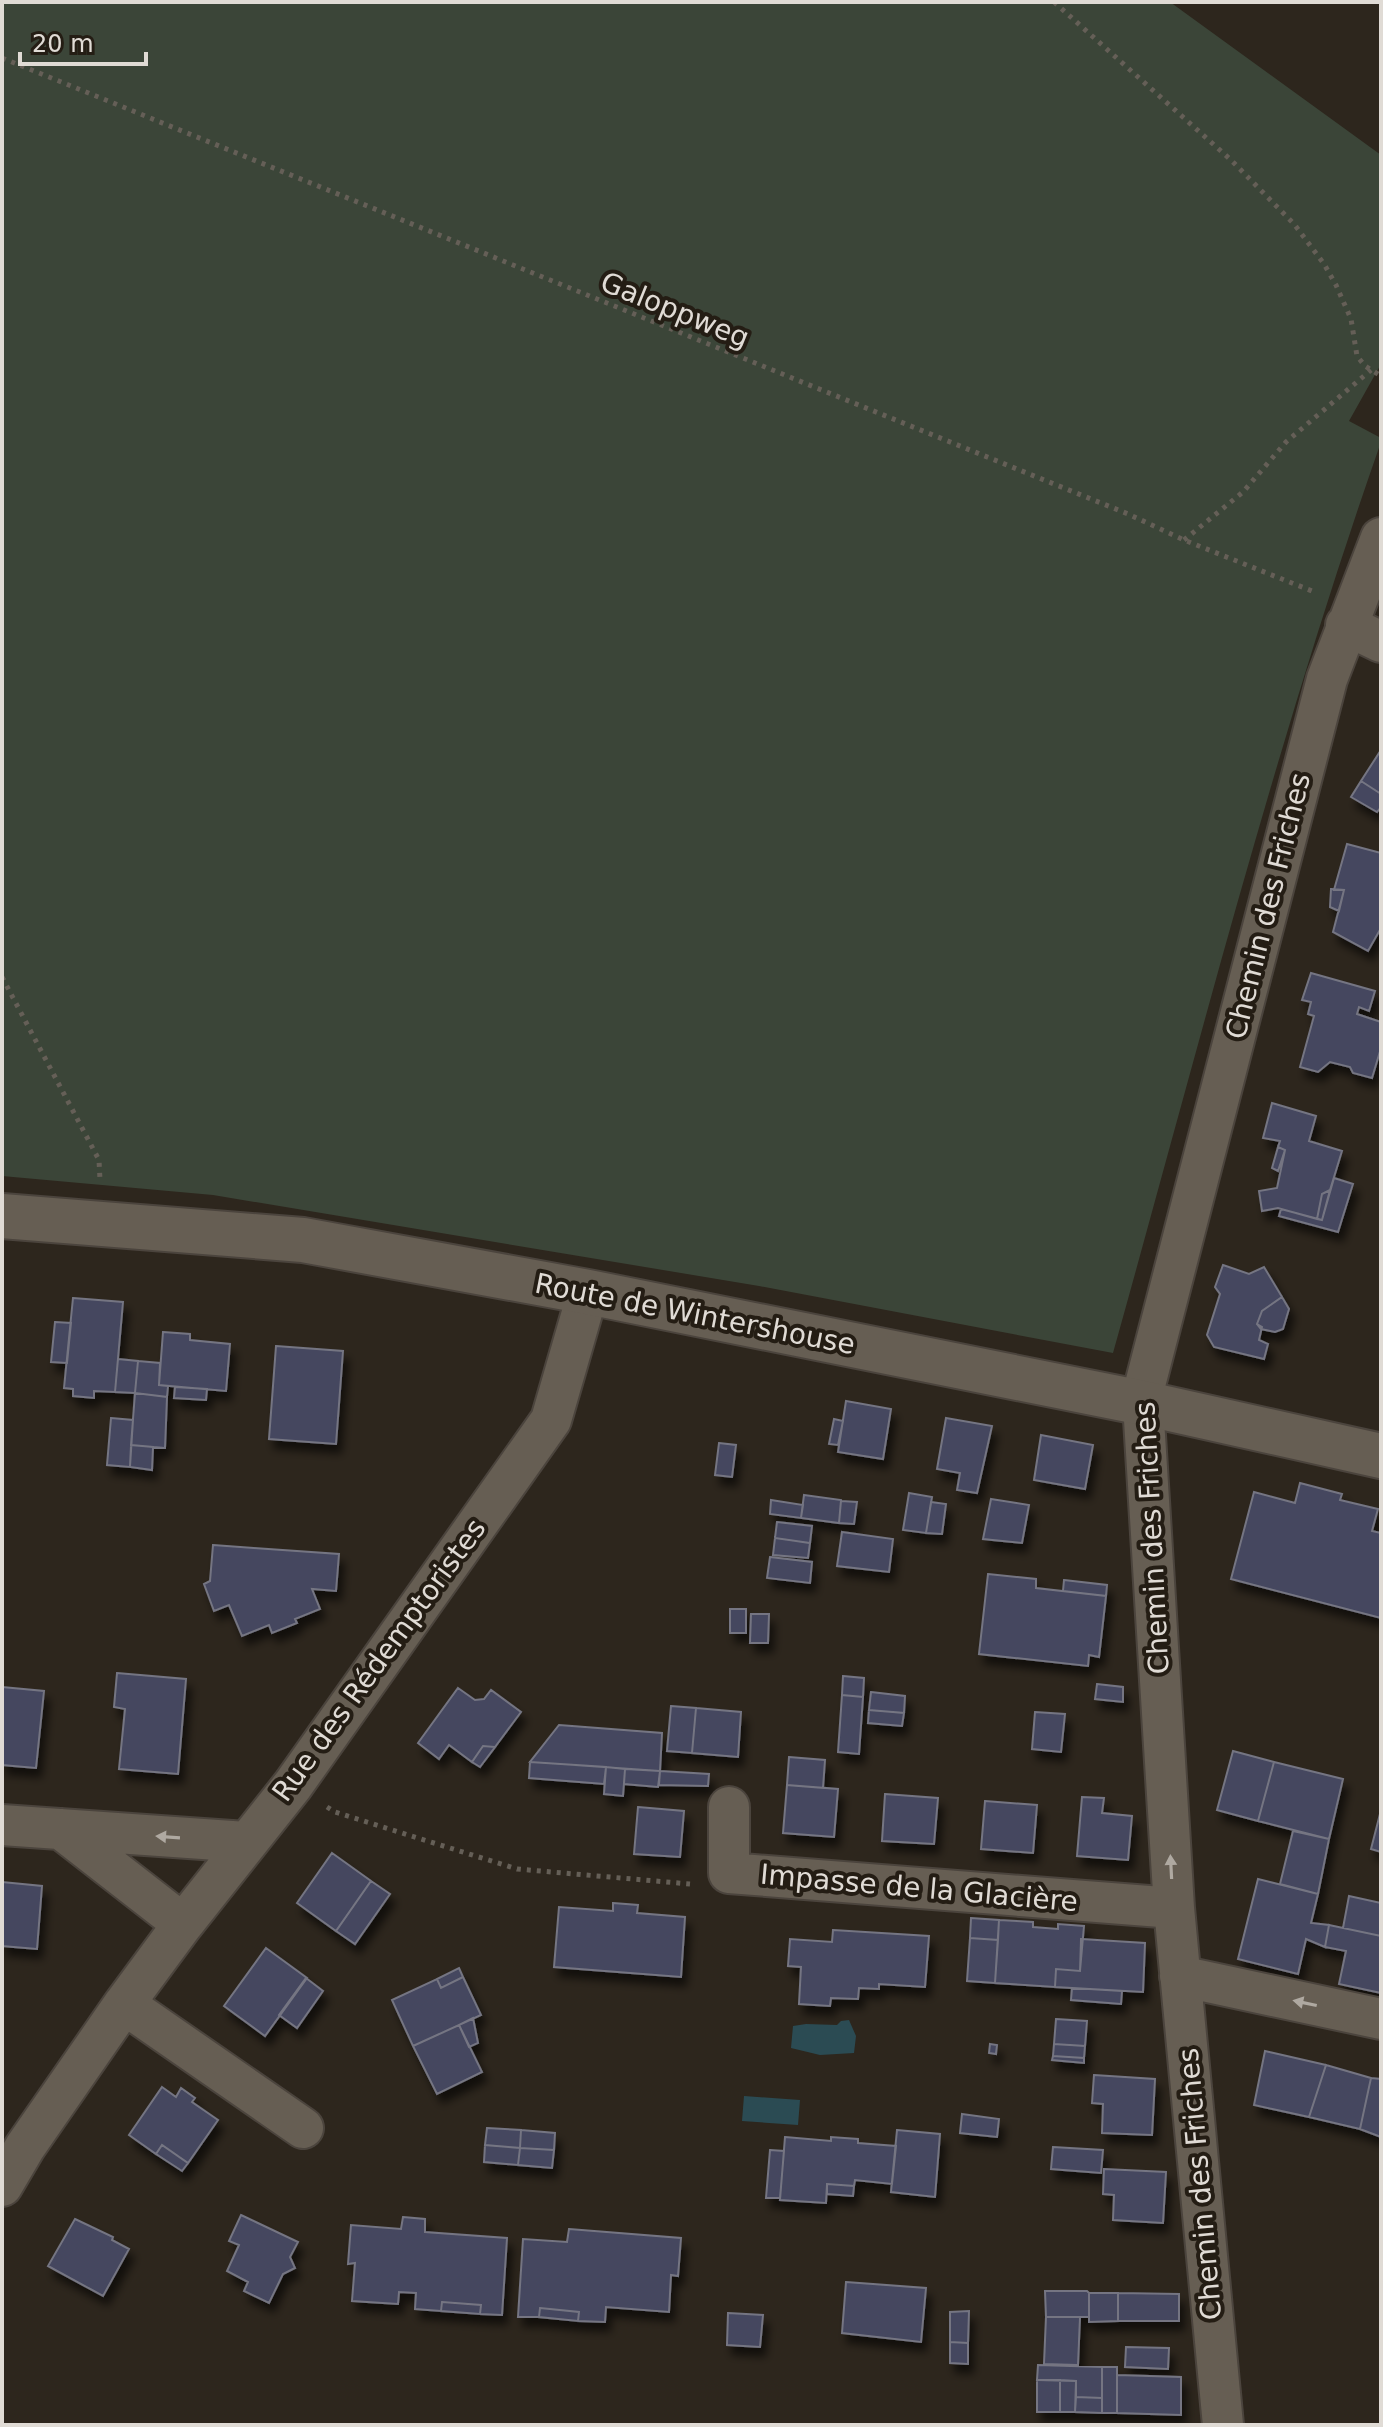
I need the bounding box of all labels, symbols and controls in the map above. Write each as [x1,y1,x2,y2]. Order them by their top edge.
scale bar [20,16,146,66]
text: 20 m [32,30,94,58]
street label: Galoppweg [596,265,754,355]
street label: Chemin des Friches [1219,770,1317,1042]
street label: Route de Wintershouse [532,1267,858,1361]
street label: Chemin des Friches [1128,1401,1176,1675]
street label: Rue des Rédemptoristes [265,1512,493,1808]
one-way arrow [155,1830,180,1843]
one-way arrow [1164,1854,1177,1879]
street label: Impasse de la Glacière [759,1858,1079,1918]
one-way arrow [1292,1996,1317,2009]
street label: Chemin des Friches [1172,2047,1228,2321]

